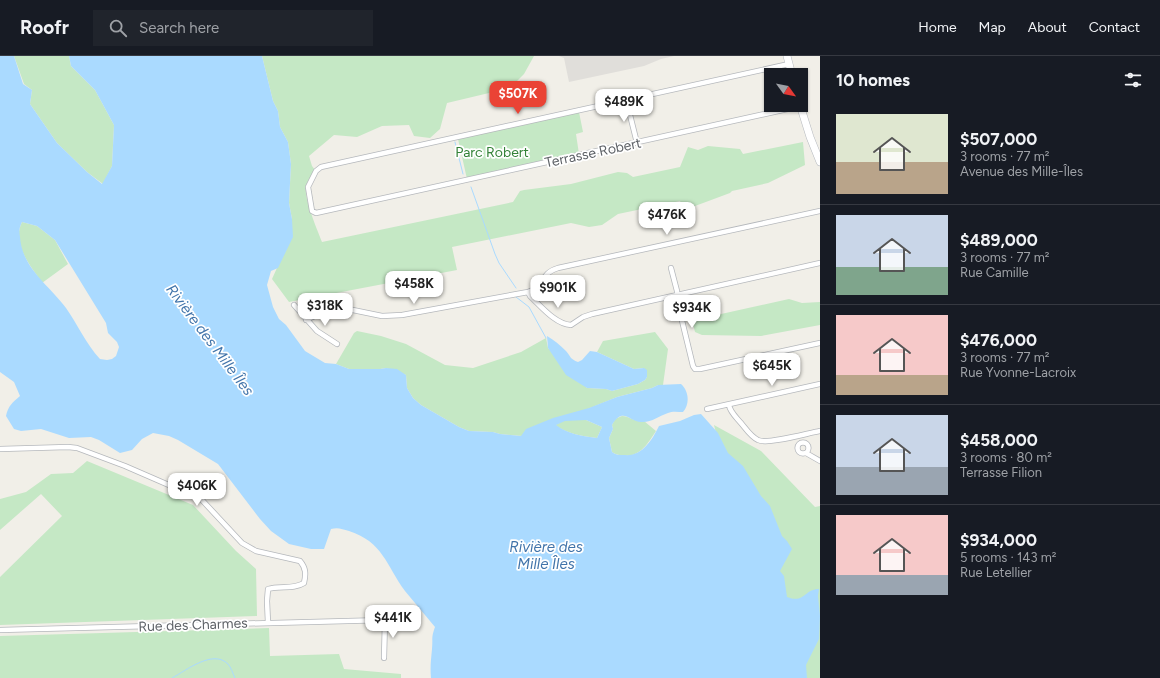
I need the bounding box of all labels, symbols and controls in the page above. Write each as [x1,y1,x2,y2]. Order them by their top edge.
search box [93,10,373,46]
text: Roofr [20,16,69,39]
icon: search [107,17,129,39]
text: Search here [139,19,219,37]
text: Home [918,19,957,36]
text: Map [979,19,1006,36]
text: About [1028,19,1067,36]
text: Contact [1089,19,1140,36]
north arrow [764,68,808,112]
map controls [764,68,808,112]
icon: filters [1122,69,1144,91]
text: 10 homes [836,70,910,90]
pin: $507K [490,81,546,115]
text: $507K [498,86,538,101]
pin: $489K [596,89,652,123]
text: $489K [604,94,644,109]
text: $507,000 [960,129,1037,149]
icon: home [868,130,916,178]
street label: Terrasse Robert [543,134,643,172]
park label: Parc Robert [455,144,529,161]
text: 3 rooms · 77 m² [960,149,1050,164]
text: Avenue des Mille-Îles [960,164,1083,179]
pin: $476K [639,202,695,236]
text: $476K [648,207,686,222]
text: $489,000 [960,230,1038,250]
icon: home [868,231,916,279]
text: 3 rooms · 77 m² [960,250,1050,265]
text: Rue Camille [960,265,1029,280]
pin: $458K [386,271,442,305]
pin: $901K [530,275,586,309]
text: $458K [394,276,434,291]
text: $901K [539,280,577,295]
water label: Rivière des Mille Îles [162,281,258,399]
pin: $318K [297,293,353,327]
pin: $934K [664,295,720,329]
text: $318K [307,298,343,313]
text: $934K [673,300,711,315]
text: $476,000 [960,330,1037,350]
icon: home [868,331,916,379]
text: 3 rooms · 77 m² [960,350,1050,365]
pin: $645K [744,353,800,387]
text: $645K [752,358,792,373]
text: Rue Yvonne-Lacroix [960,365,1076,380]
text: $458,000 [960,430,1038,450]
icon: home [868,431,916,479]
text: 3 rooms · 80 m² [960,450,1052,465]
text: Terrasse Filion [960,465,1042,480]
pin: $406K [169,473,225,507]
text: $406K [177,478,217,493]
text: $934,000 [960,530,1037,550]
icon: home [868,531,916,579]
water label: Rivière des Mille Îles [509,538,583,573]
text: 5 rooms · 143 m² [960,550,1057,565]
text: Rue Letellier [960,565,1032,580]
pin: $441K [365,605,421,639]
text: $441K [374,610,412,625]
street label: Rue des Charmes [138,615,248,635]

